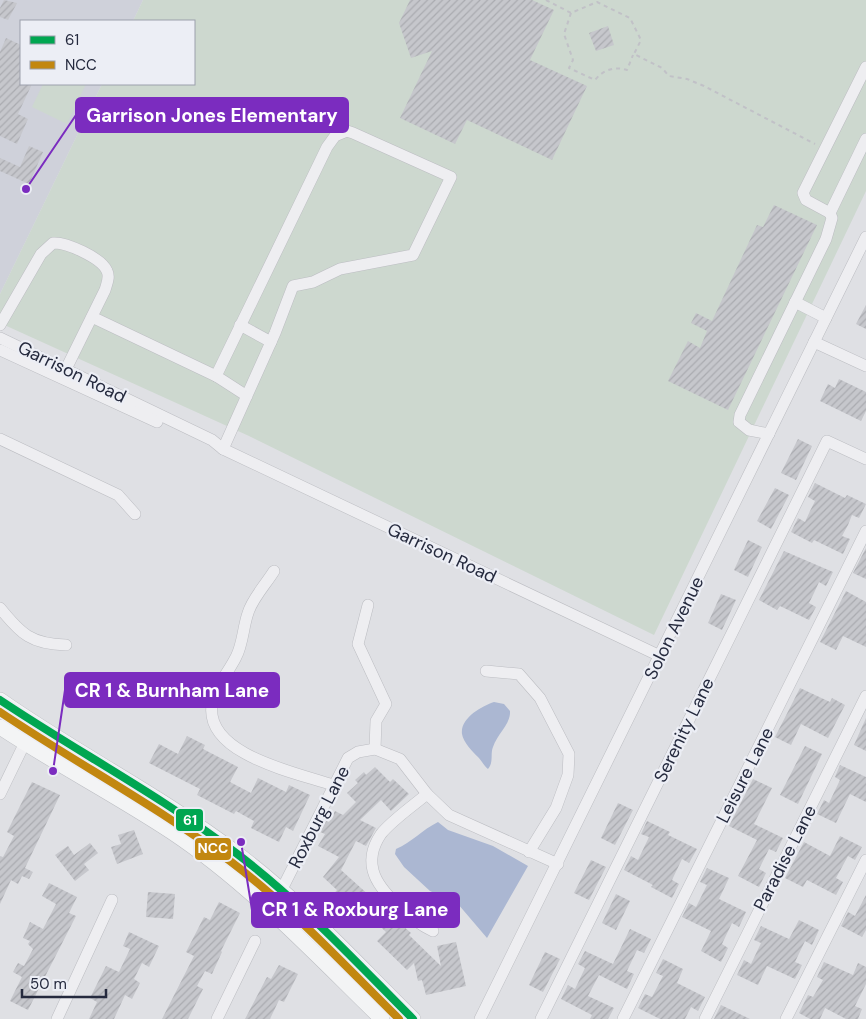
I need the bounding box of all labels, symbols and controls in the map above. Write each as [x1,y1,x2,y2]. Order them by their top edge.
legend [20,20,195,85]
text: 61 [65,30,79,50]
text: NCC [65,55,97,75]
callout: Garrison Jones Elementary [76,98,348,132]
text: Garrison Jones Elementary [86,103,338,128]
street label: Garrison Road [14,335,130,409]
street label: Garrison Road [384,517,500,589]
street label: Solon Avenue [639,572,709,684]
callout: CR 1 & Burnham Lane [65,673,279,707]
street label: Serenity Lane [648,674,720,786]
text: CR 1 & Burnham Lane [75,678,269,703]
street label: Leisure Lane [711,723,779,827]
street label: Roxburg Lane [283,762,355,872]
street label: Paradise Lane [748,801,822,915]
line badge: 61 [175,808,204,832]
text: 61 [183,811,197,829]
line badge: NCC [194,837,232,861]
text: NCC [198,839,228,857]
callout: CR 1 & Roxburg Lane [252,893,459,927]
text: CR 1 & Roxburg Lane [262,897,448,922]
scale bar [22,966,106,998]
text: 50 m [30,974,67,994]

